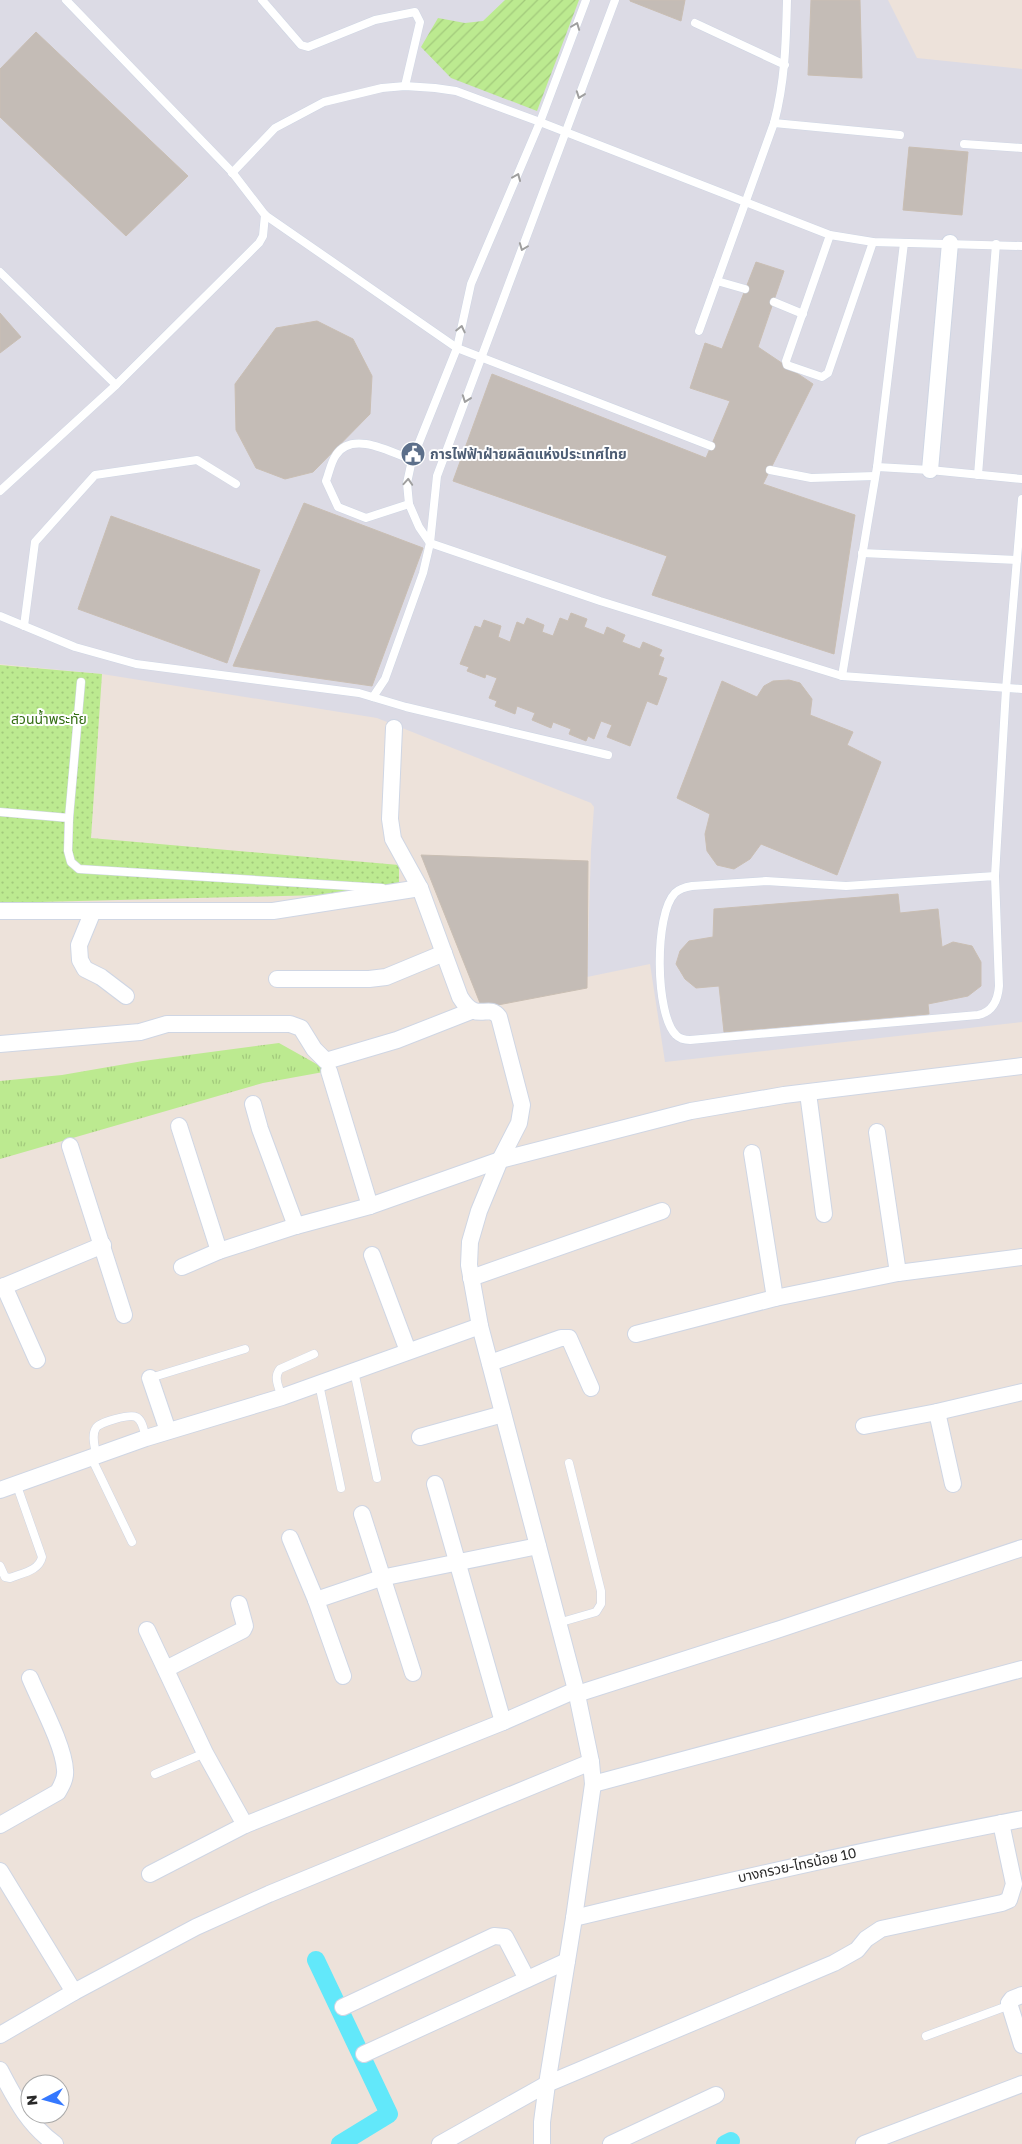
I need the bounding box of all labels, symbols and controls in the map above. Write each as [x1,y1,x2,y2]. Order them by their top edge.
one-way arrow [570,23,580,31]
one-way arrow [576,90,586,99]
one-way arrow [510,173,521,182]
one-way arrow [519,242,529,251]
one-way arrow [455,325,466,334]
one-way arrow [462,394,472,403]
public building icon: การไฟฟ้าฝ่ายผลิตแห่งประเทศไทย [400,441,426,467]
place label: การไฟฟ้าฝ่ายผลิตแห่งประเทศไทย [430,445,627,462]
one-way arrow [403,478,414,486]
park label: สวนน้ำพระทัย [11,709,87,727]
street label: บางกรวย-ไทรน้อย 10 [736,1844,858,1885]
north arrow [20,2074,70,2124]
text: N [23,2094,41,2107]

